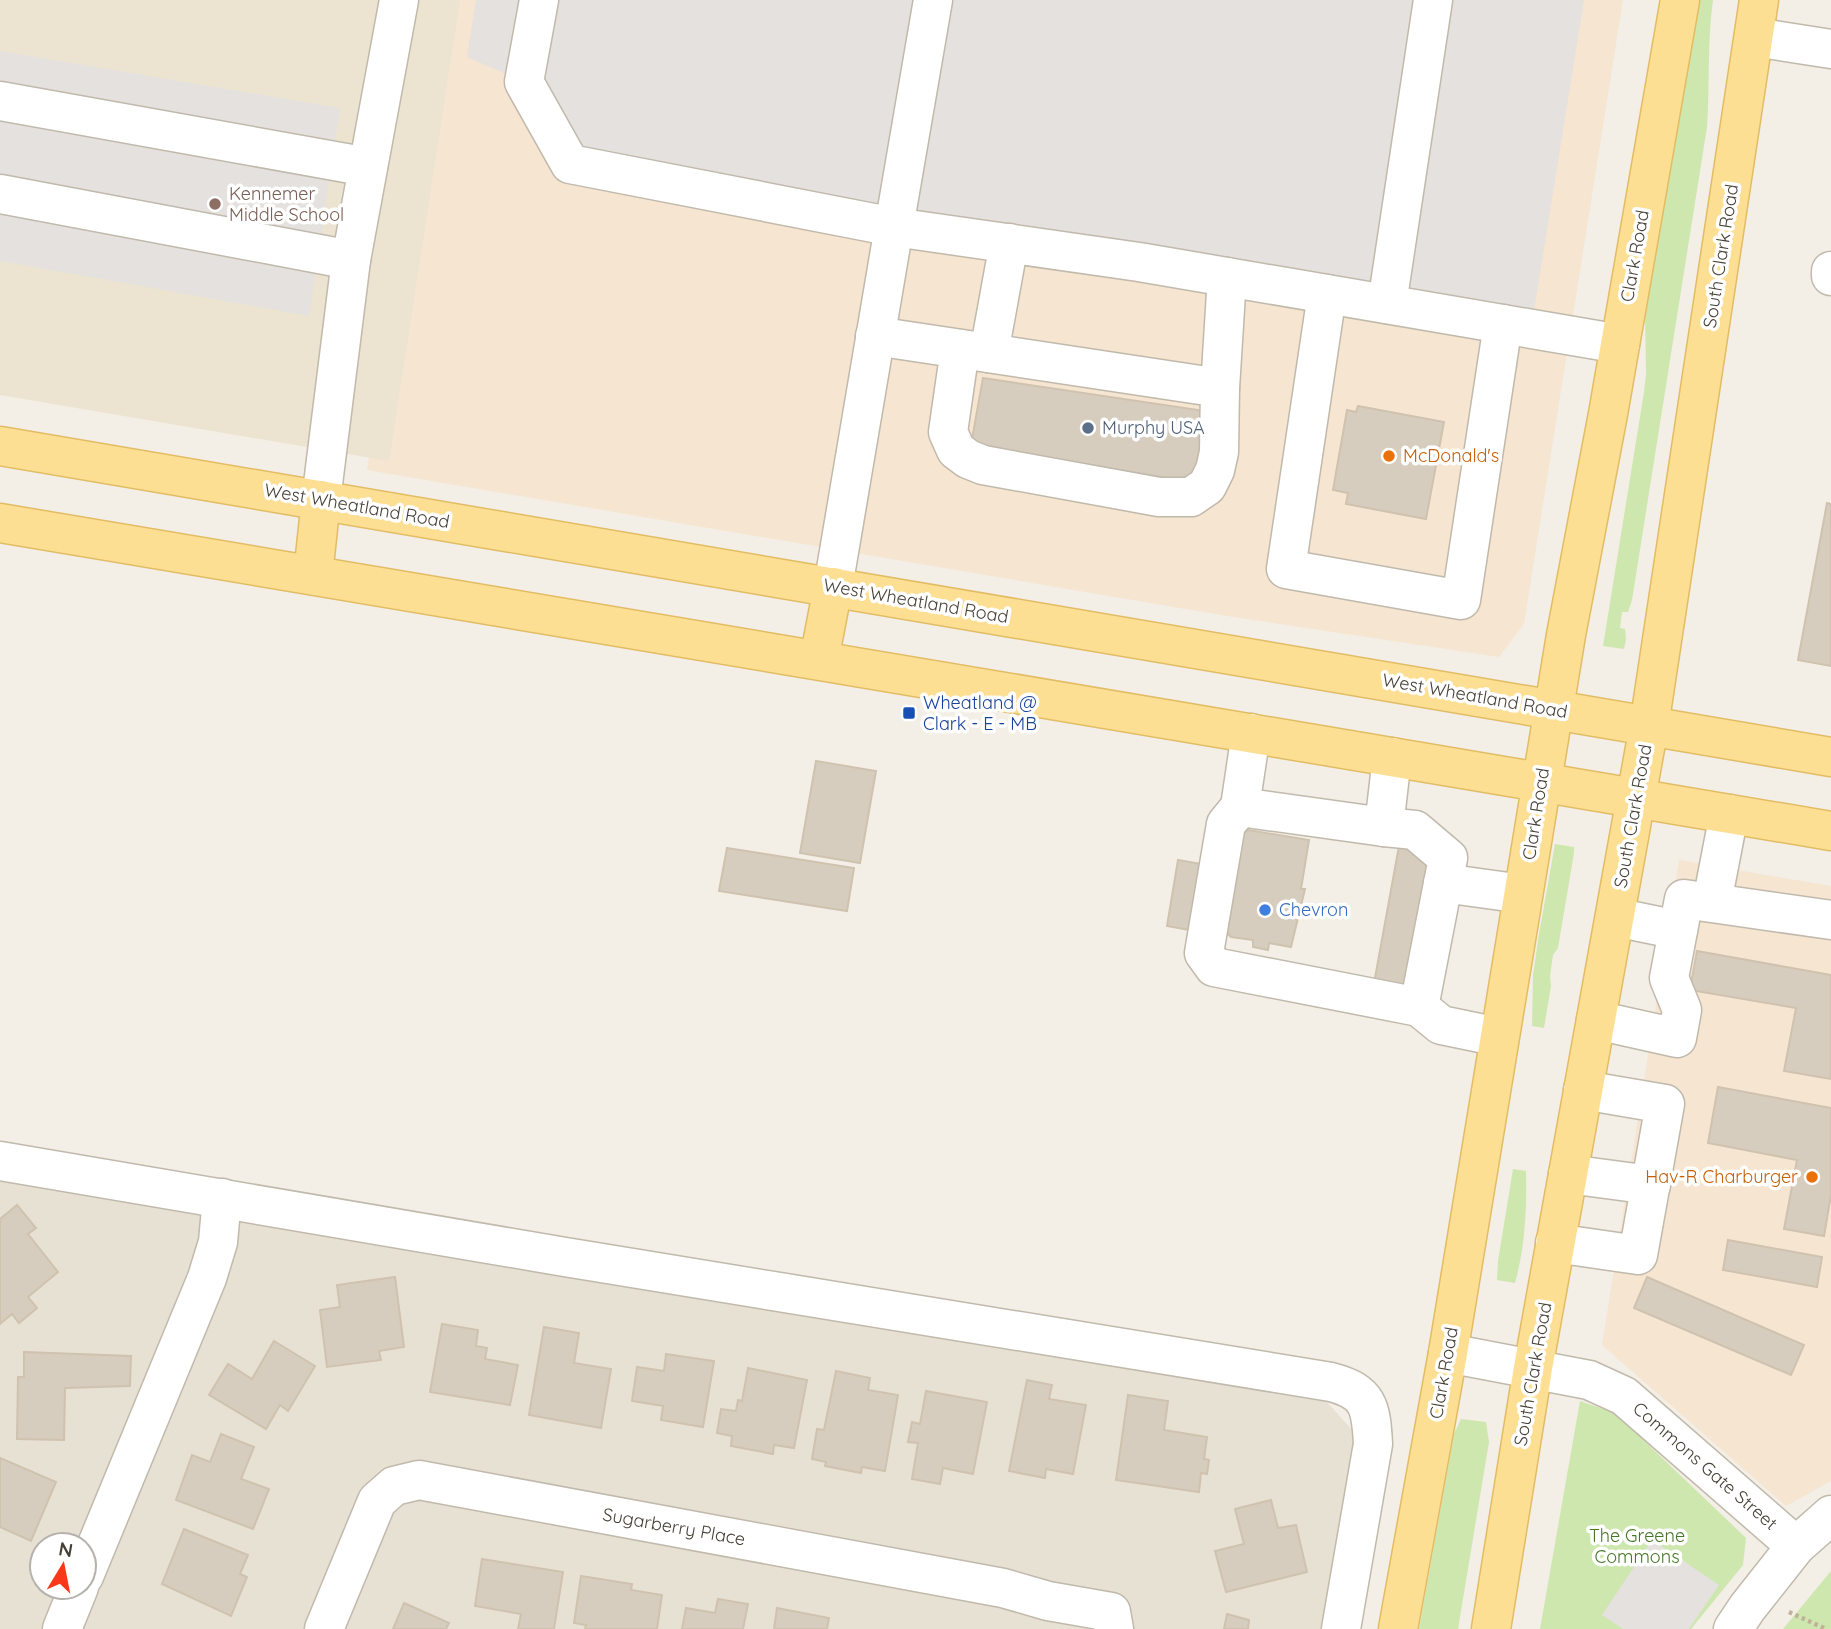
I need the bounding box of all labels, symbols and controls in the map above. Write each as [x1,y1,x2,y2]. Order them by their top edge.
place label: Kennemer Middle School [229,182,344,226]
street label: South Clark Road [1698,182,1743,330]
marker: Kennemer Middle School [207,196,223,212]
street label: Clark Road [1615,208,1654,304]
place label: Murphy USA [1102,416,1205,439]
marker: Murphy USA [1080,420,1096,436]
place label: McDonald's [1403,444,1499,467]
marker: McDonald's [1381,448,1397,464]
street label: West Wheatland Road [263,478,451,533]
street label: West Wheatland Road [822,573,1010,628]
street label: West Wheatland Road [1381,668,1569,723]
place label: Wheatland @ Clark - E - MB [923,691,1037,735]
marker: Wheatland @ Clark - E - MB [901,705,917,721]
street label: South Clark Road [1609,742,1656,890]
street label: Clark Road [1517,766,1554,862]
place label: Chevron [1279,898,1348,921]
marker: Chevron [1257,902,1273,918]
place label: Hav-R Charburger [1645,1165,1798,1188]
marker: Hav-R Charburger [1804,1169,1820,1185]
street label: South Clark Road [1509,1300,1556,1448]
street label: Clark Road [1424,1325,1463,1421]
street label: Commons Gate Street [1628,1397,1782,1535]
street label: Sugarberry Place [601,1503,747,1550]
park label: The Greene Commons [1589,1524,1685,1568]
north arrow [28,1531,98,1601]
text: N [57,1536,75,1562]

